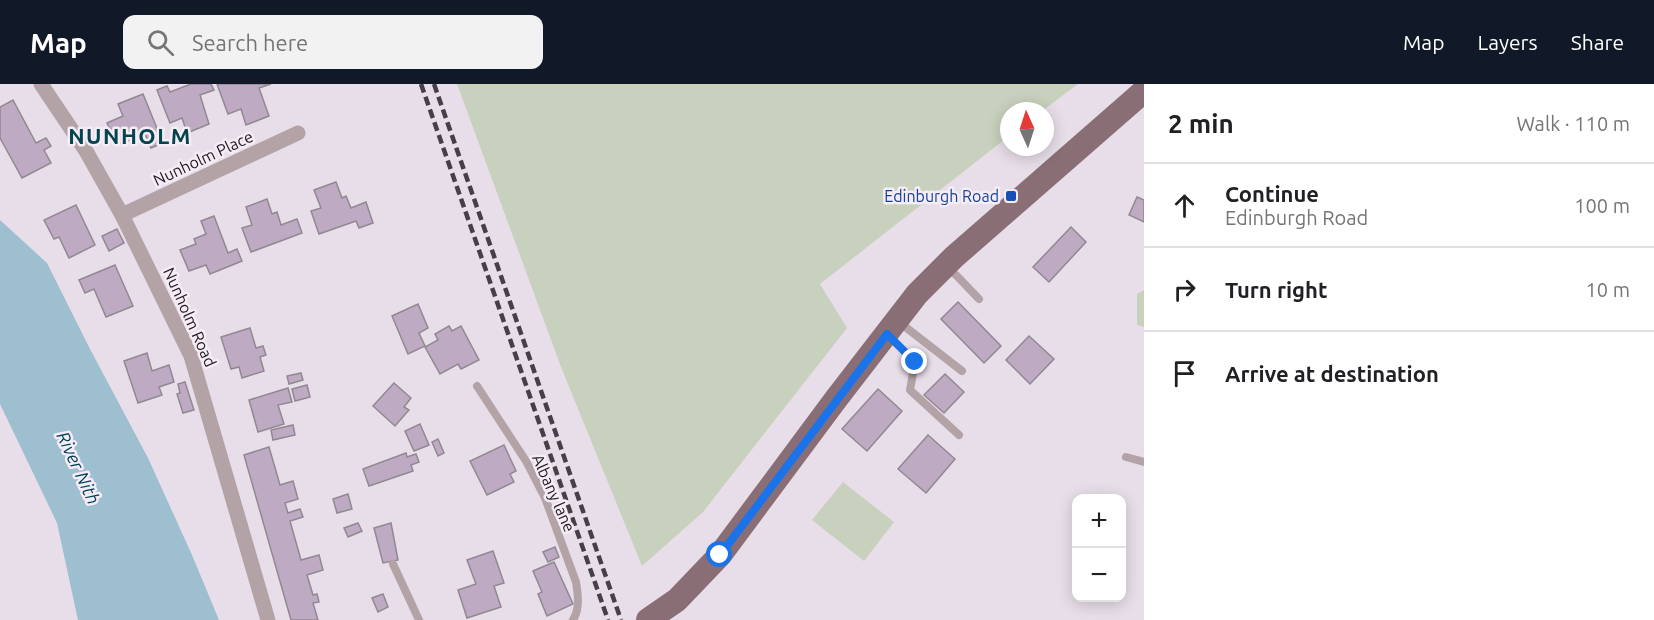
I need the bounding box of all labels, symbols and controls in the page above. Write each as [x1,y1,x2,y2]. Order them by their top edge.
search box [123,15,543,69]
icon: search [144,26,177,59]
text: Map [30,27,87,58]
text: Search here [192,30,308,55]
text: Map [1403,30,1444,54]
text: Layers [1477,30,1538,54]
text: Share [1571,30,1624,54]
north arrow [1000,102,1054,156]
text: 2 min [1168,109,1234,138]
text: Walk · 110 m [1517,112,1630,135]
district label: NUNHOLM [68,123,192,148]
street label: Nunholm Place [150,127,256,189]
text: Continue [1225,181,1319,206]
place label: Edinburgh Road [884,187,999,205]
marker: Edinburgh Road [1004,189,1018,203]
icon: ahead [1168,189,1201,222]
text: 100 m [1574,194,1630,217]
text: Edinburgh Road [1225,206,1368,229]
street label: Nunholm Road [160,265,220,369]
icon: right [1168,273,1201,306]
text: Turn right [1225,277,1327,302]
text: 10 m [1586,278,1630,301]
route end [901,348,927,374]
icon: arrive [1168,357,1201,390]
text: Arrive at destination [1225,361,1439,386]
water label: River Nith [53,428,104,507]
street label: Albany lane [529,451,579,535]
map controls [1072,494,1126,602]
button: + [1072,494,1126,548]
route start [706,541,732,567]
button: − [1072,548,1126,602]

